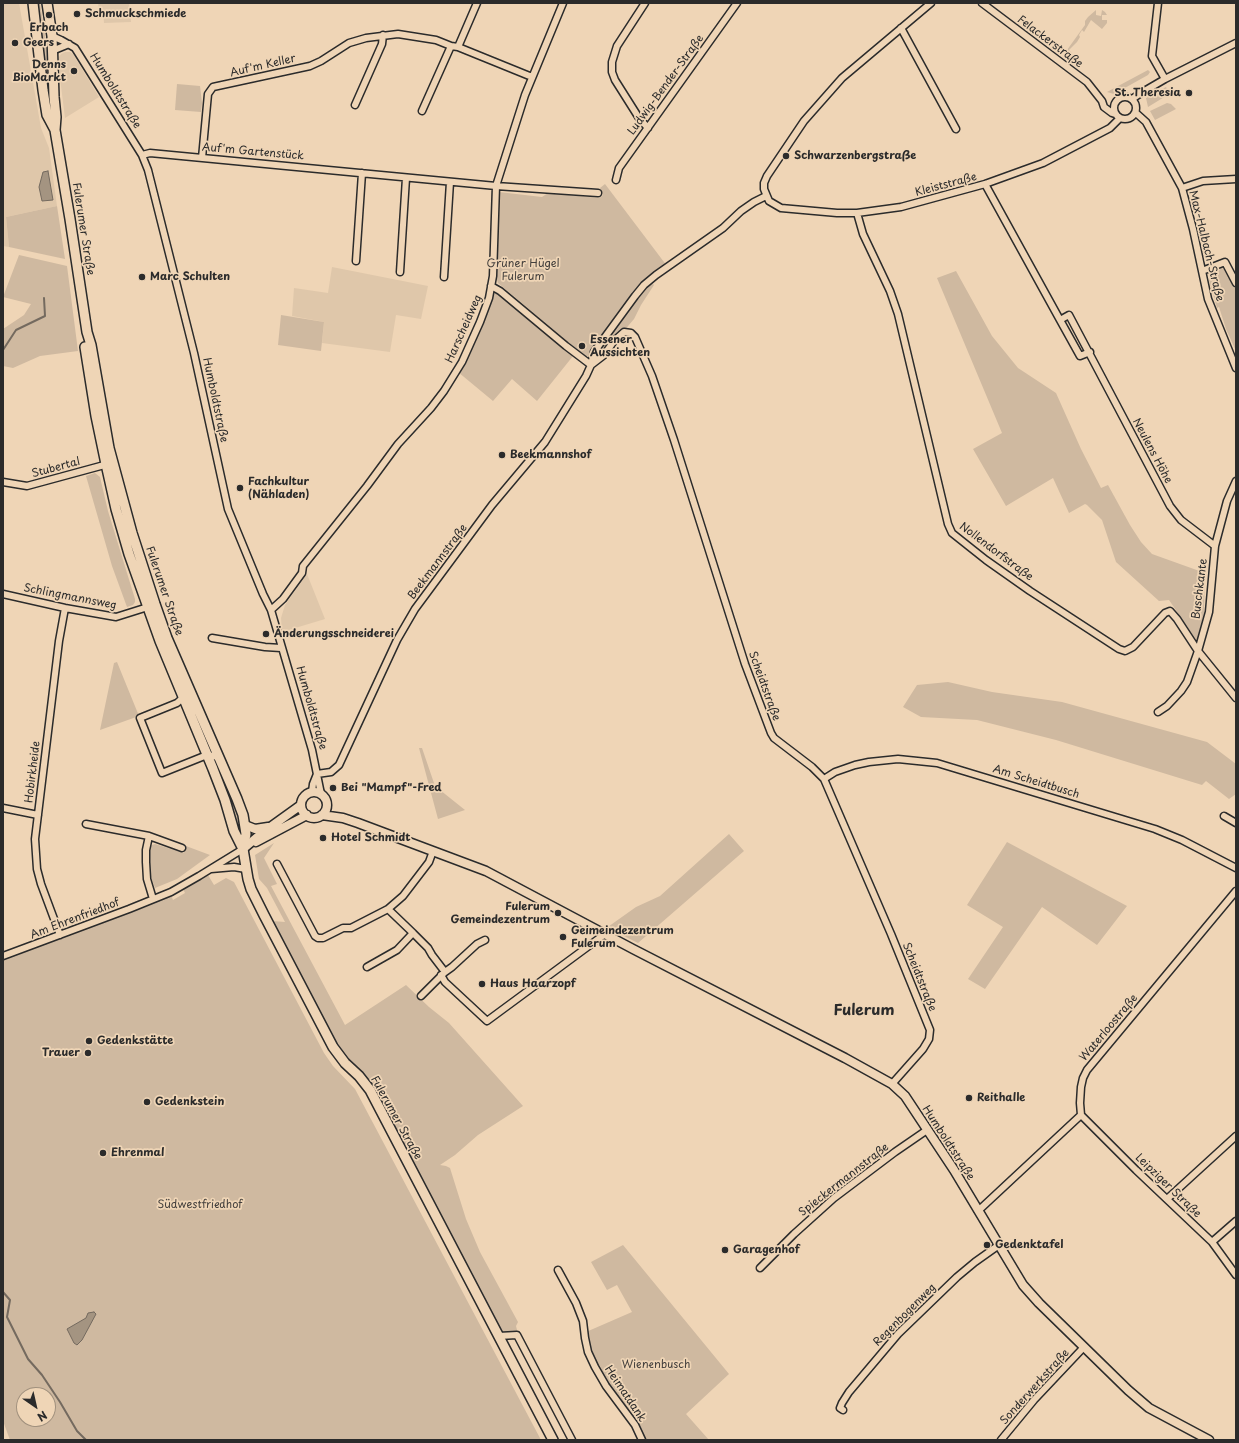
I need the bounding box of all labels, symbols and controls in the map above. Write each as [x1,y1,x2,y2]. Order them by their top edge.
place label: Schmuckschmiede [85,7,186,21]
marker: Schmuckschmiede [72,9,82,19]
marker: Erbach [44,10,54,20]
street label: Felackerstraße [1015,13,1085,71]
place label: Erbach [29,21,69,35]
street label: Ludwig-Bender-Straße [625,32,707,138]
place label: Geers [23,36,54,50]
marker: Geers [10,38,20,48]
street label: Humboldtstraße [87,51,143,131]
street label: Auf'm Keller [229,52,297,80]
place label: Denns BioMarkt [12,58,66,84]
marker: Denns BioMarkt [69,66,79,76]
place label: St. Theresia [1114,86,1181,100]
marker: St. Theresia [1184,88,1194,98]
street label: Auf'm Gartenstück [202,141,304,163]
place label: Schwarzenbergstraße [794,149,916,163]
marker: Schwarzenbergstraße [781,151,791,161]
street label: Kleiststraße [914,170,978,200]
street label: Fulerumer Straße [69,182,97,276]
street label: Max-Halbach-Straße [1186,189,1226,303]
park label: Grüner Hügel Fulerum [486,257,560,283]
place label: Marc Schulten [150,270,230,284]
marker: Marc Schulten [137,272,147,282]
street label: Harscheidweg [443,293,485,365]
place label: Essener Aussichten [590,333,650,359]
marker: Essener Aussichten [577,341,587,351]
street label: Humboldtstraße [200,356,230,444]
street label: Neulens Höhe [1129,416,1175,486]
place label: Beekmannshof [510,448,591,462]
marker: Beekmannshof [497,450,507,460]
street label: Stubertal [30,455,82,481]
place label: Fachkultur (Nähladen) [248,475,309,501]
marker: Fachkultur (Nähladen) [235,483,245,493]
street label: Nollendorfstraße [957,520,1035,584]
street label: Beekmannstraße [406,522,470,602]
street label: Fulerumer Straße [142,545,186,637]
street label: Buschkante [1190,558,1210,620]
street label: Schlingmannsweg [22,582,118,612]
place label: Änderungsschneiderei [274,627,394,641]
marker: Änderungsschneiderei [261,629,271,639]
street label: Scheidtstraße [745,649,783,723]
street label: Humboldtstraße [293,665,329,751]
street label: Hobirkheide [23,740,43,804]
street label: Am Scheidtbusch [991,763,1081,801]
place label: Bei "Mampf"-Fred [341,781,442,795]
marker: Bei "Mampf"-Fred [328,783,338,793]
place label: Hotel Schmidt [331,831,410,845]
marker: Hotel Schmidt [318,833,328,843]
street label: Am Ehrenfriedhof [29,896,121,942]
place label: Fulerum Gemeindezentrum [450,900,550,926]
marker: Fulerum Gemeindezentrum [553,908,563,918]
place label: Geimeindezentrum Fulerum [571,924,674,950]
marker: Geimeindezentrum Fulerum [558,932,568,942]
street label: Scheidtstraße [899,941,939,1013]
place label: Haus Haarzopf [490,977,576,991]
marker: Haus Haarzopf [477,979,487,989]
street label: Waterloostraße [1077,992,1141,1064]
district label: Fulerum [833,1002,895,1020]
place label: Gedenkstätte [97,1034,173,1048]
marker: Gedenkstätte [84,1036,94,1046]
place label: Trauer [42,1046,80,1060]
marker: Trauer [83,1048,93,1058]
street label: Fulerumer Straße [367,1074,425,1162]
place label: Reithalle [977,1091,1025,1105]
marker: Reithalle [964,1093,974,1103]
place label: Gedenkstein [155,1095,224,1109]
marker: Gedenkstein [142,1097,152,1107]
street label: Humboldtstraße [919,1103,977,1183]
street label: Spieckermannstraße [796,1141,892,1219]
place label: Ehrenmal [111,1146,164,1160]
marker: Ehrenmal [98,1148,108,1158]
street label: Leipziger Straße [1132,1151,1204,1221]
park label: Südwestfriedhof [157,1198,243,1212]
place label: Gedenktafel [995,1238,1063,1252]
marker: Gedenktafel [982,1240,992,1250]
place label: Garagenhof [733,1243,800,1257]
marker: Garagenhof [720,1245,730,1255]
street label: Regenbogenweg [871,1281,939,1349]
street label: Sonderwerkstraße [998,1347,1072,1427]
park label: Wienenbusch [622,1358,690,1372]
street label: Heimatdank [601,1363,649,1425]
north arrow [16,1387,56,1427]
text: N [34,1407,51,1426]

